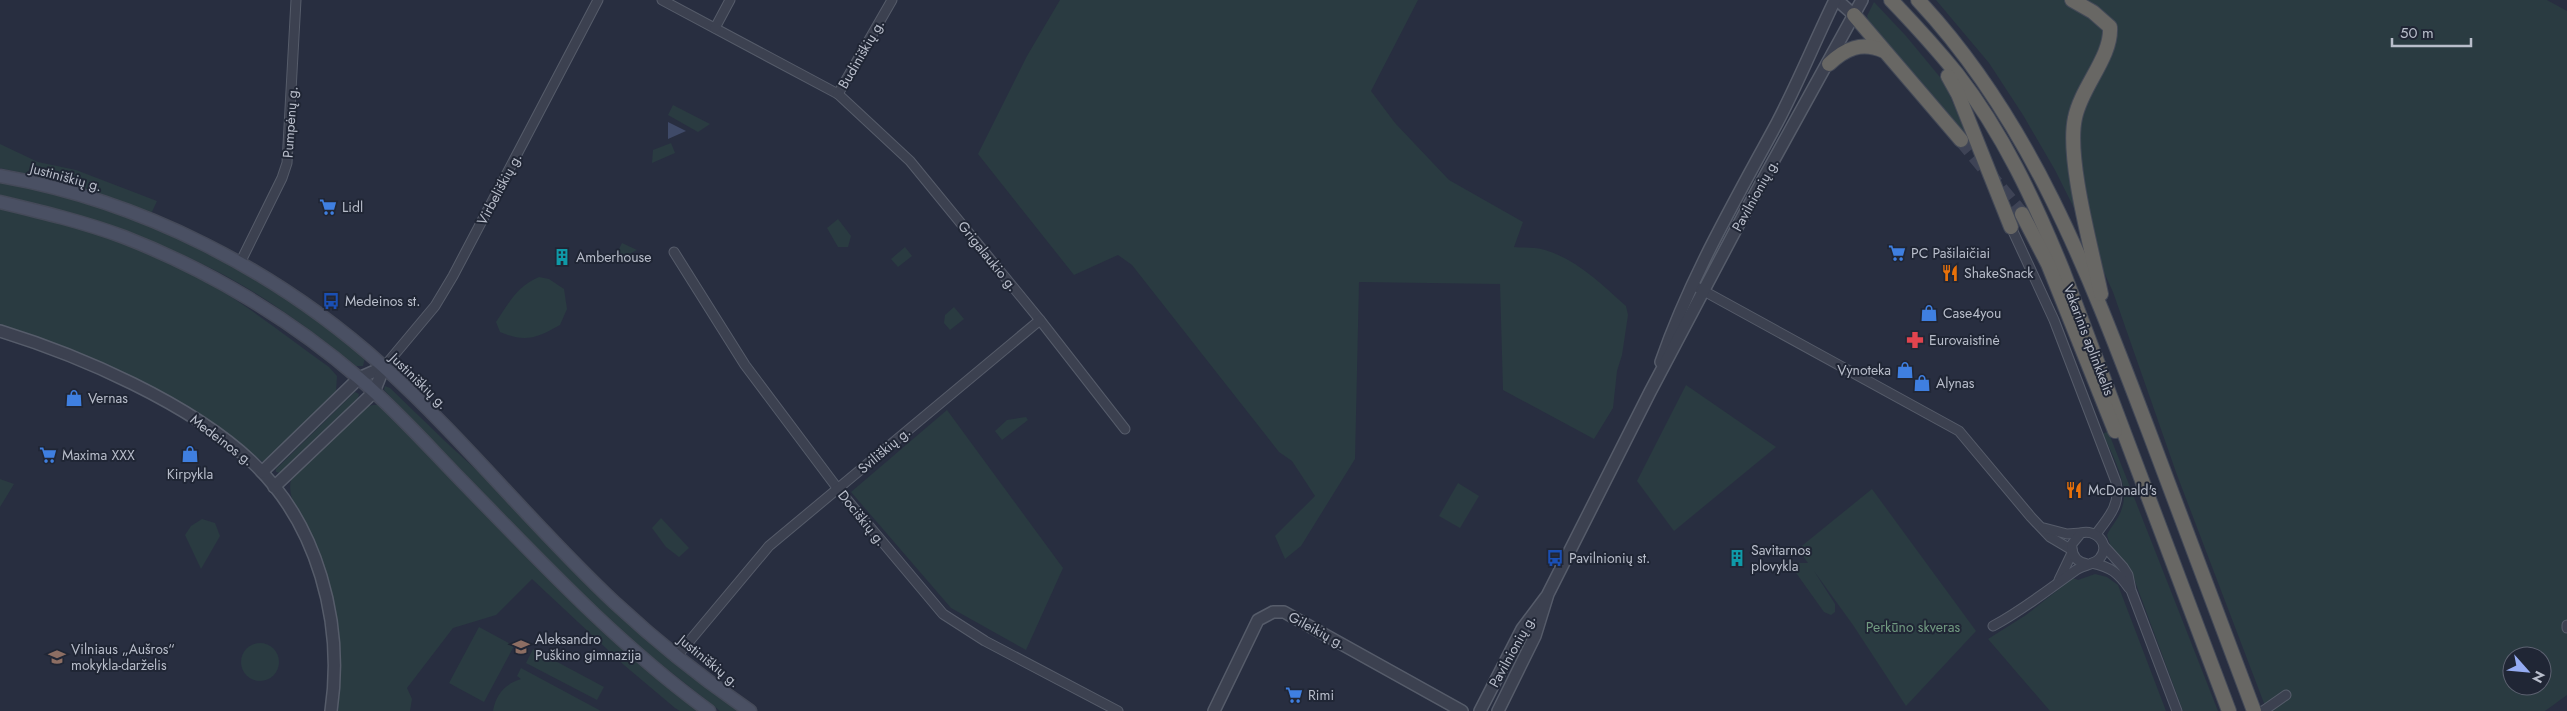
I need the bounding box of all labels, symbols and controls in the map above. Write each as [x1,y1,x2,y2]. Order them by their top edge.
scale bar [2392,15,2471,47]
street label: Budiniškių g. [833,16,889,92]
text: 50 m [2400,22,2434,44]
street label: Pumpėnų g. [278,85,302,159]
street label: Virbeliškių g. [472,149,526,229]
street label: Pavilnionių g. [1727,155,1783,235]
street label: Justiniškių g. [26,157,104,196]
supermarket icon: Lidl [318,197,338,217]
place label: Lidl [342,197,363,217]
street label: Grigalaukio g. [953,217,1023,295]
supermarket icon: PC Pašilaičiai [1887,243,1907,263]
place label: PC Pašilaičiai [1911,243,1990,263]
building icon: Amberhouse [552,247,572,267]
place label: Amberhouse [576,247,651,267]
restaurant icon: ShakeSnack [1940,263,1960,283]
place label: ShakeSnack [1964,263,2034,283]
street label: Vakarinis aplinkkelis [2059,282,2120,399]
bus stop icon: Medeinos st. [321,291,341,311]
place label: Medeinos st. [345,291,420,311]
shop icon: Case4you [1919,303,1939,323]
place label: Case4you [1943,303,2001,323]
pharmacy icon: Eurovaistinė [1905,330,1925,350]
place label: Eurovaistinė [1929,330,2000,350]
street label: Justiniškių g. [384,347,452,414]
place label: Vynoteka [1837,360,1891,380]
shop icon: Vynoteka [1895,360,1915,380]
shop icon: Alynas [1912,373,1932,393]
place label: Alynas [1936,373,1975,393]
shop icon: Vernas [64,388,84,408]
place label: Vernas [88,388,128,408]
street label: Medeinos g. [186,410,258,470]
street label: Sviliškių g. [853,422,915,478]
shop icon: Kirpykla [180,444,200,464]
supermarket icon: Maxima XXX [38,445,58,465]
place label: Maxima XXX [62,445,135,465]
place label: Kirpykla [167,464,213,484]
restaurant icon: McDonald's [2064,480,2084,500]
place label: McDonald's [2088,480,2157,500]
street label: Dociškių g. [833,486,891,550]
place label: Savitarnos plovykla [1751,540,1811,576]
bus stop icon: Pavilnionių st. [1545,548,1565,568]
place label: Pavilnionių st. [1569,548,1650,568]
building icon: Savitarnos plovykla [1727,548,1747,568]
street label: Gileikių g. [1285,607,1349,653]
street label: Pavilnionių g. [1484,611,1540,691]
park label: Perkūno skveras [1866,617,1961,637]
place label: Aleksandro Puškino gimnazija [535,629,641,665]
street label: Justiniškių g. [673,629,744,692]
school or university icon: Aleksandro Puškino gimnazija [511,637,531,657]
place label: Vilniaus „Aušros“ mokykla-darželis [71,639,175,675]
north arrow [2502,646,2552,696]
school or university icon: Vilniaus „Aušros“ mokykla-darželis [47,647,67,667]
text: N [2527,667,2550,686]
supermarket icon: Rimi [1284,685,1304,705]
place label: Rimi [1308,685,1334,705]

